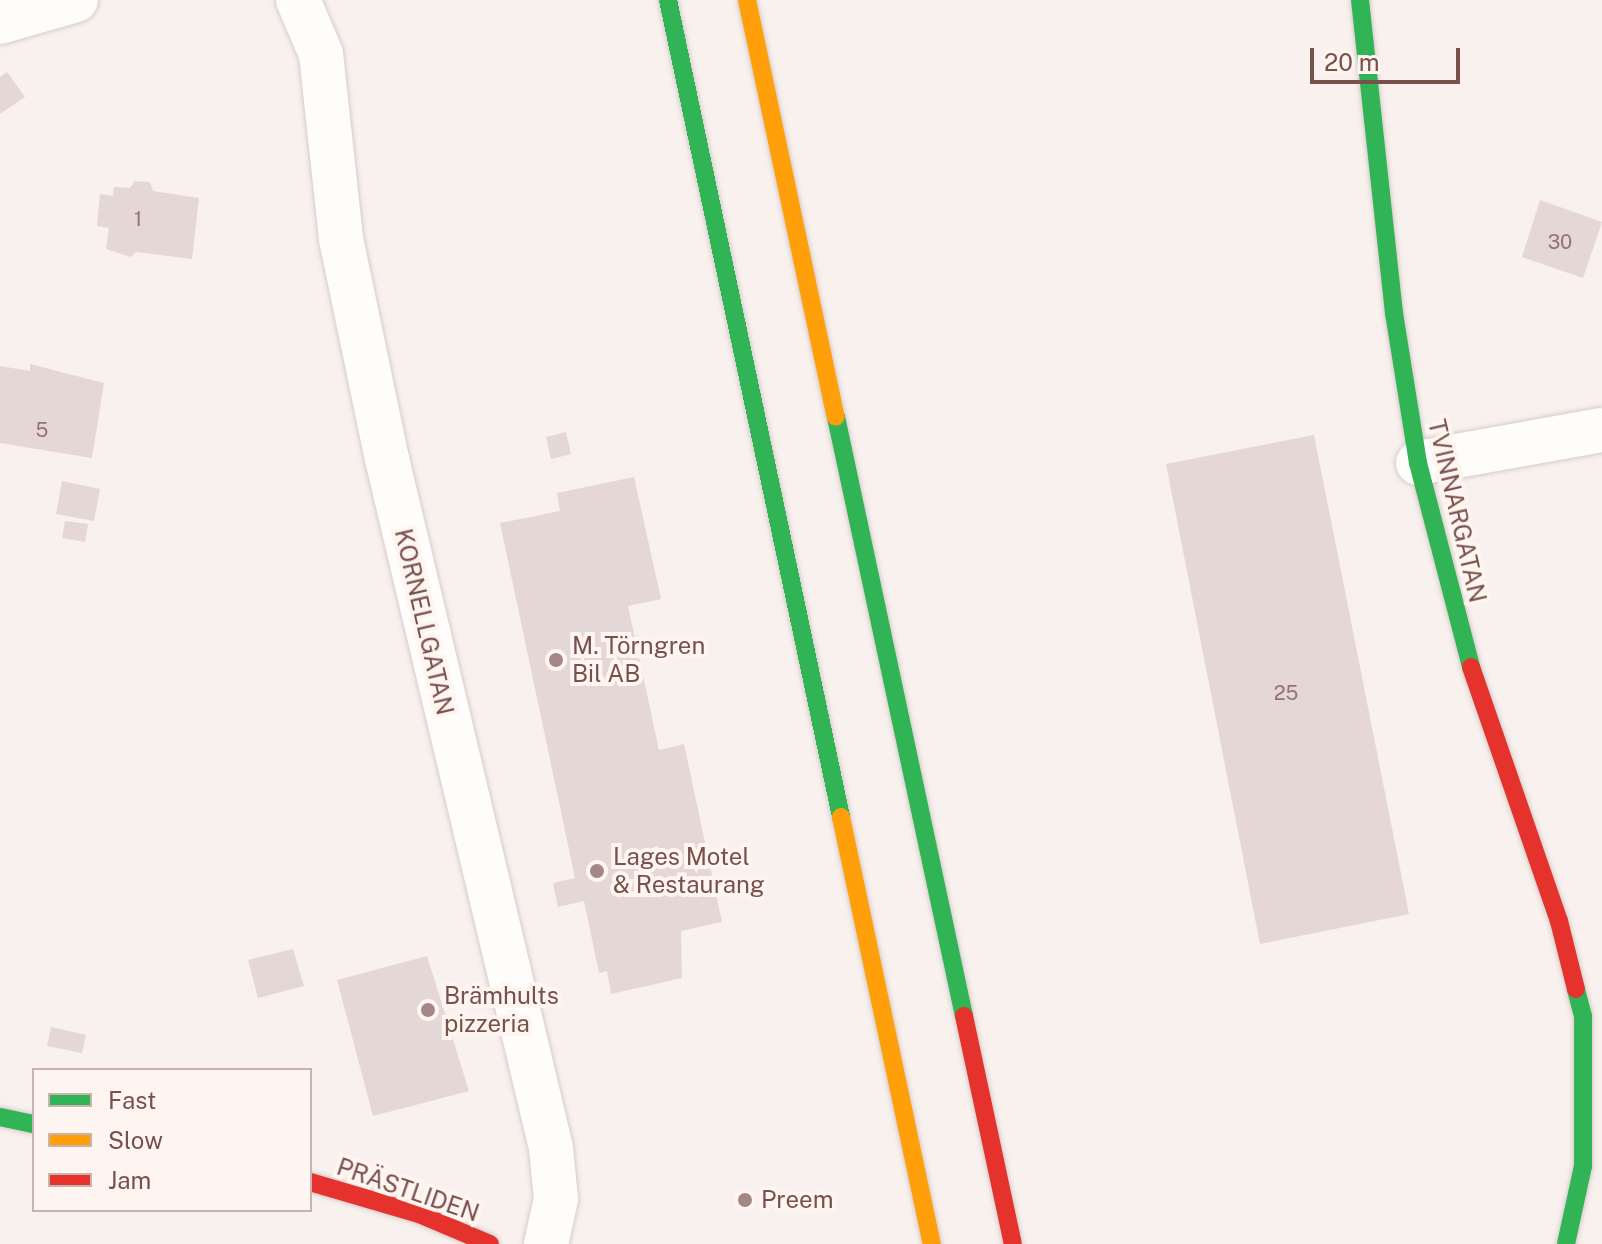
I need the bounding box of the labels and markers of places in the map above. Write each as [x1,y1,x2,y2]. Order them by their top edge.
place label: M. Törngren Bil AB [572,632,705,688]
marker: M. Törngren Bil AB [547,651,565,669]
place label: Lages Motel & Restaurang [613,843,765,899]
marker: Lages Motel & Restaurang [588,862,606,880]
place label: Brämhults pizzeria [444,982,559,1038]
marker: Brämhults pizzeria [419,1001,437,1019]
place label: Preem [761,1186,833,1214]
marker: Preem [736,1191,754,1209]

